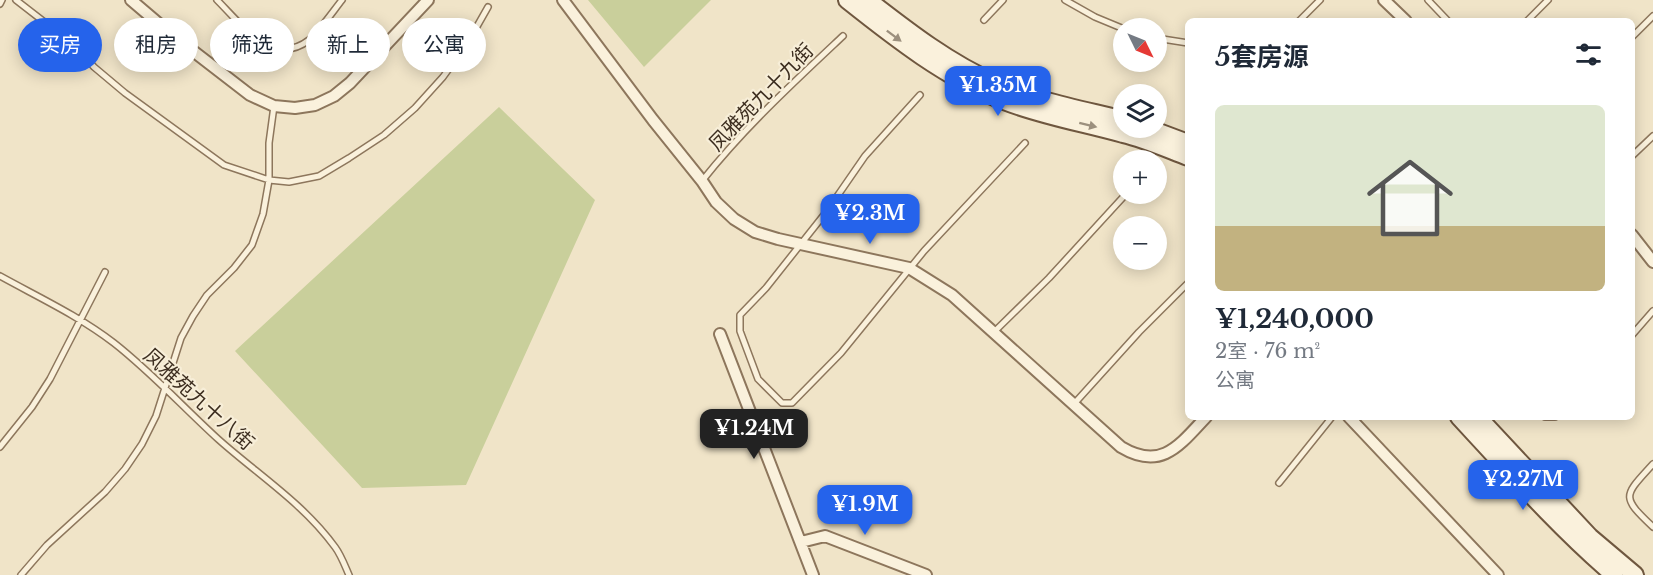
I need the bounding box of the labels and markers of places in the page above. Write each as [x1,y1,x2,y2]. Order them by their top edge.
pin: ¥1.35M [949,66,1047,117]
pin: ¥2.3M [828,194,912,245]
pin: ¥1.24M [705,409,803,460]
pin: ¥2.27M [1474,460,1572,511]
pin: ¥1.9M [823,485,907,536]

